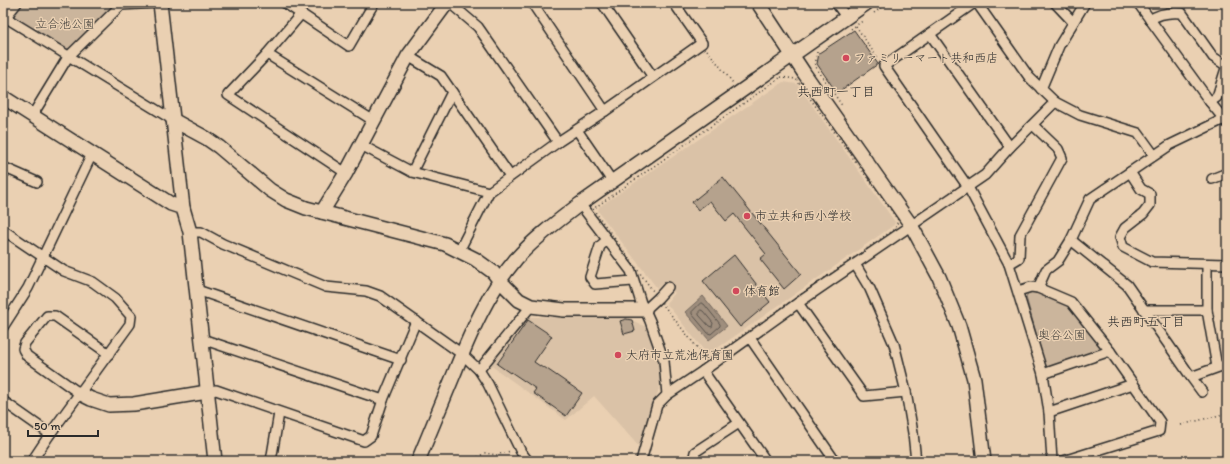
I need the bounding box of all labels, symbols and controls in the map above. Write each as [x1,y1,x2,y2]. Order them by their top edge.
park label: 立合池公園 [35,17,95,31]
place label: ファミリーマート共和西店 [854,51,998,65]
marker: ファミリーマート共和西店 [841,53,851,63]
district label: 共西町一丁目 [797,84,875,99]
place label: 市立共和西小学校 [755,209,851,223]
marker: 市立共和西小学校 [742,211,752,221]
place label: 体育館 [744,284,780,298]
marker: 体育館 [731,286,741,296]
district label: 共西町五丁目 [1107,314,1185,329]
park label: 奥谷公園 [1038,328,1086,342]
place label: 大府市立荒池保育園 [626,348,734,362]
marker: 大府市立荒池保育園 [613,350,623,360]
scale bar [28,412,98,438]
text: 50 m [34,419,60,433]

